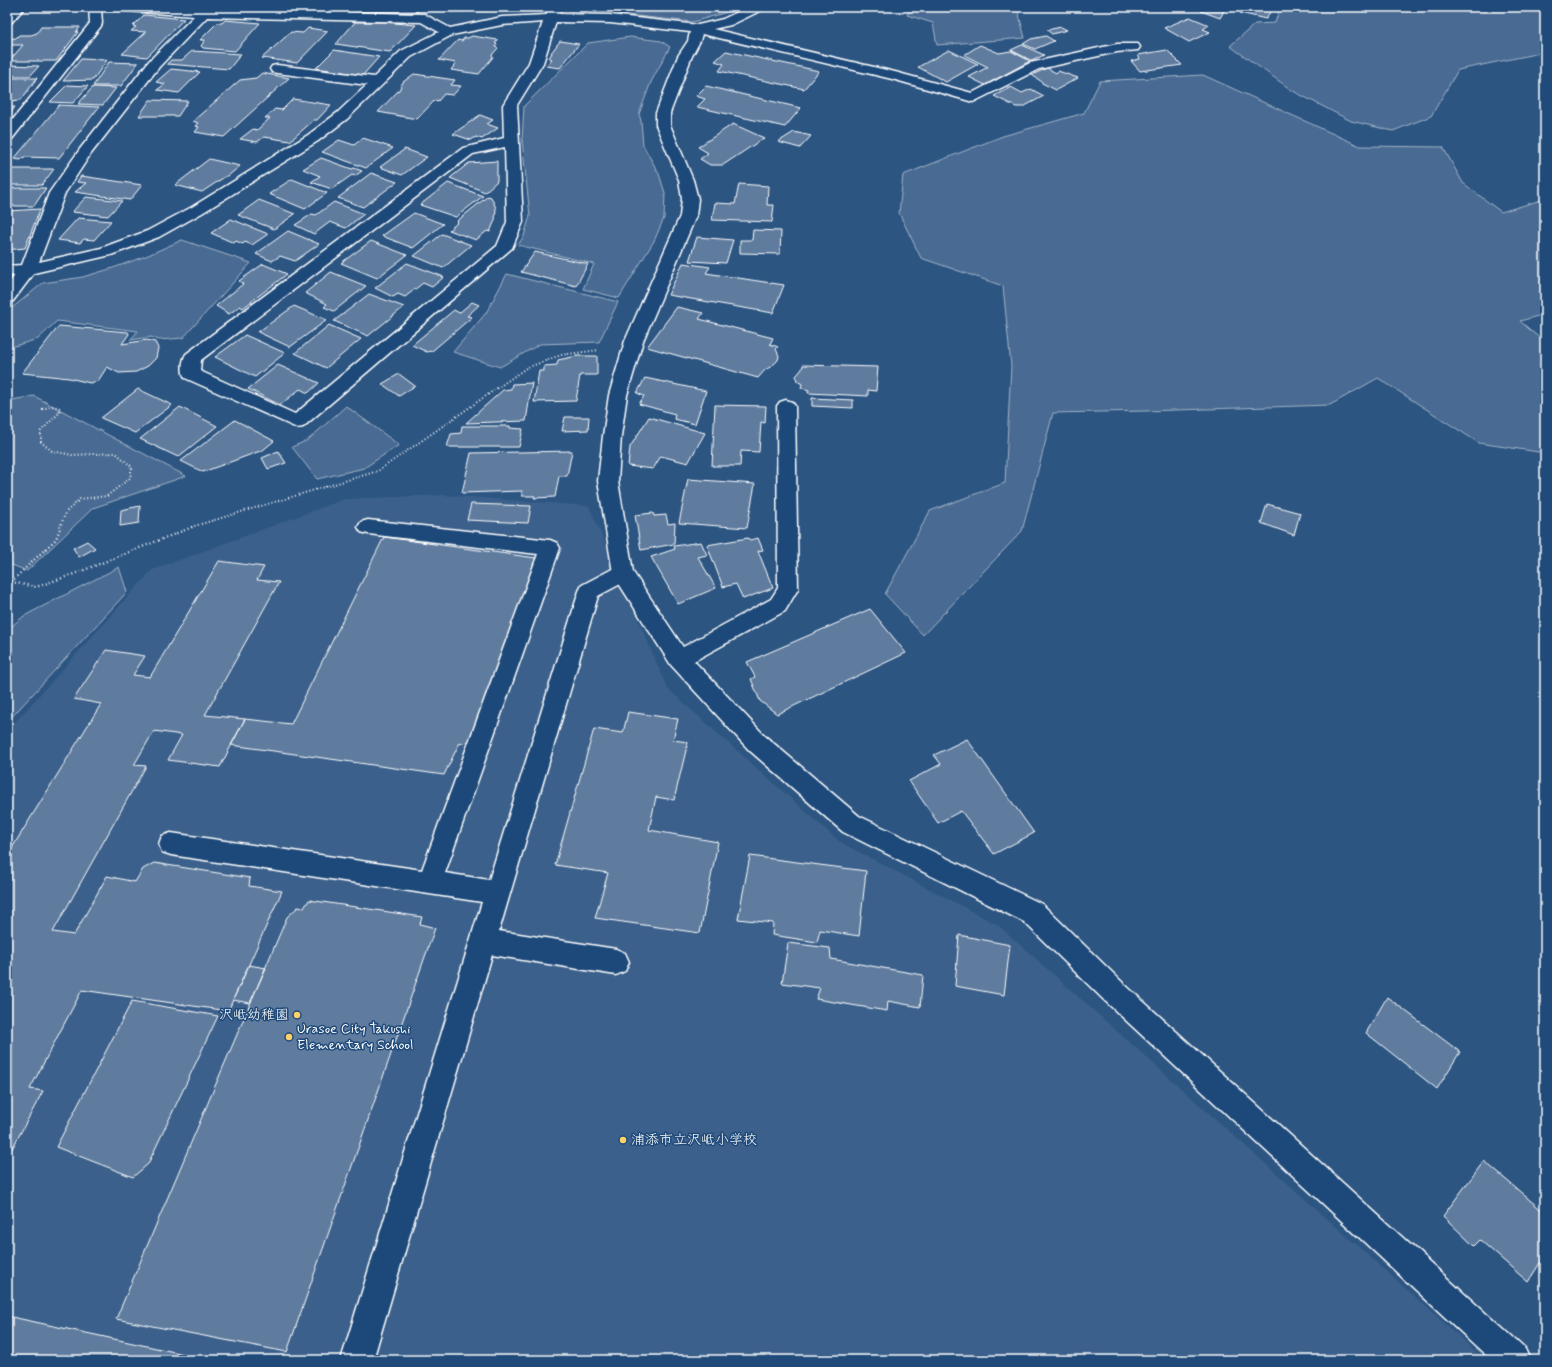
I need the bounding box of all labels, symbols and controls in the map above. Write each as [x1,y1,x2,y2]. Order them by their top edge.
place label: 沢岻幼稚園 [219,1006,289,1024]
marker: 沢岻幼稚園 [292,1010,302,1020]
place label: Urasoe City Takushi Elementary School [297,1020,413,1054]
marker: Urasoe City Takushi Elementary School [284,1032,294,1042]
place label: 浦添市立沢岻小学校 [631,1131,757,1149]
marker: 浦添市立沢岻小学校 [618,1135,628,1145]

